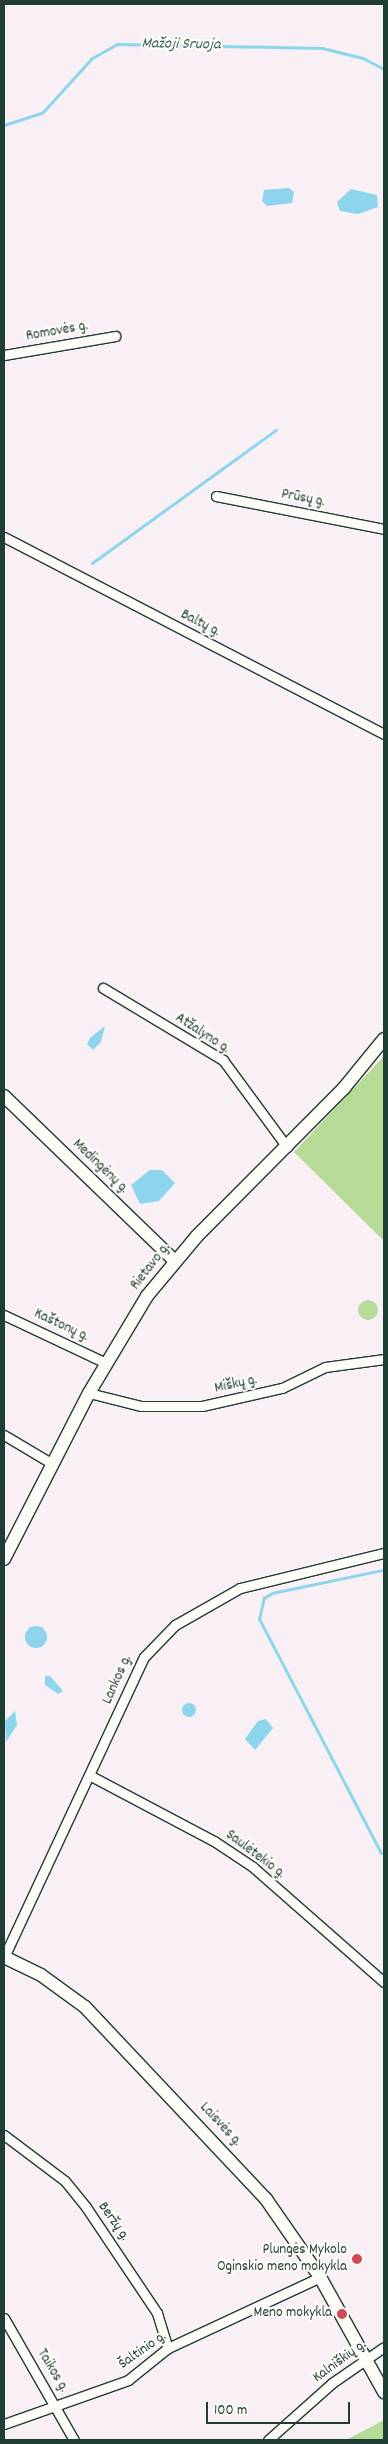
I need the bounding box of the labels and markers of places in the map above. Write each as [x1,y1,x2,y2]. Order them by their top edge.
place label: Plungės Mykolo Oginskio meno mokykla [217,2241,347,2276]
marker: Plungės Mykolo Oginskio meno mokykla [351,2253,363,2265]
place label: Meno mokykla [254,2305,332,2323]
marker: Meno mokykla [336,2308,348,2320]

